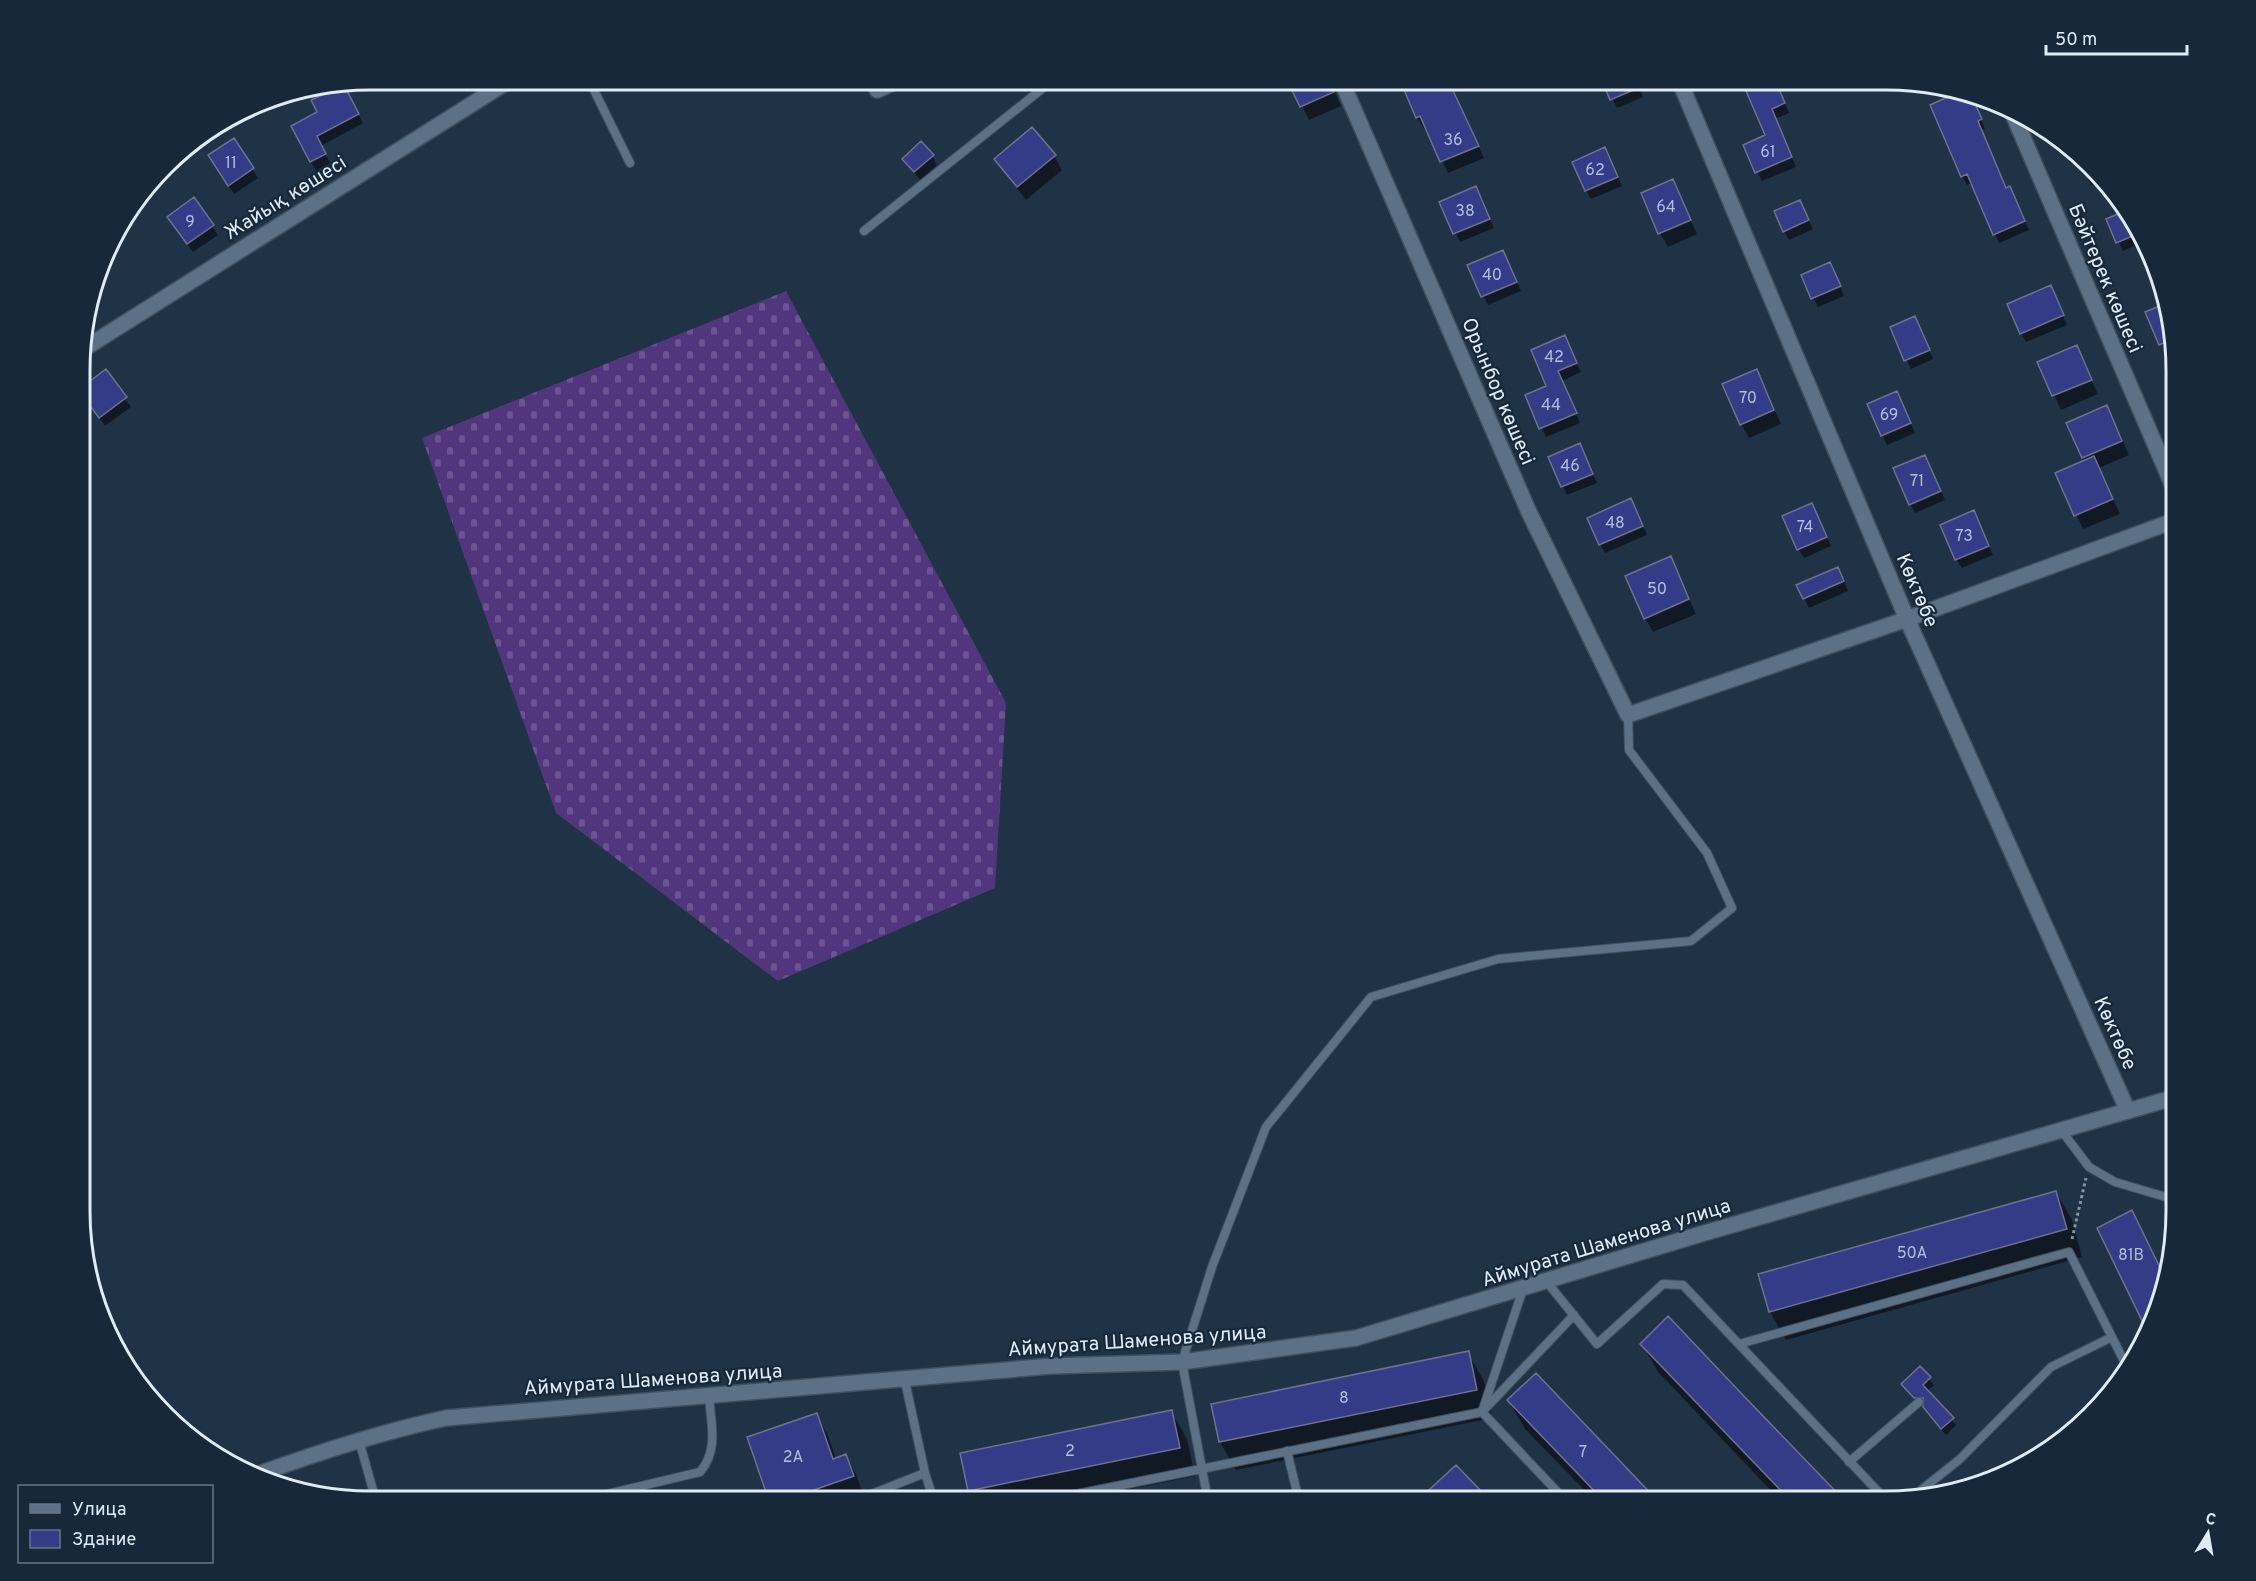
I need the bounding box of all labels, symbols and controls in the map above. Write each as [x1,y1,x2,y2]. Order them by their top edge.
scale bar [2046,18,2187,56]
text: 50 m [2055,29,2097,52]
house number: 36 [1443,131,1463,151]
house number: 61 [1760,143,1776,163]
street label: Жайық көшесі [220,151,352,247]
house number: 11 [225,154,237,174]
house number: 62 [1585,161,1605,181]
house number: 64 [1656,198,1676,218]
street label: Бәйтерек көшесі [2061,200,2147,357]
house number: 38 [1455,202,1475,222]
house number: 9 [185,213,195,233]
house number: 40 [1482,266,1502,286]
street label: Орынбор көшесі [1454,314,1540,469]
house number: 42 [1544,348,1564,368]
house number: 70 [1739,389,1757,409]
house number: 44 [1541,396,1561,416]
house number: 69 [1880,406,1898,426]
house number: 46 [1560,457,1580,477]
house number: 71 [1910,472,1924,492]
house number: 48 [1605,514,1625,534]
house number: 74 [1797,518,1813,538]
house number: 73 [1955,527,1973,547]
street label: Көктөбе [1889,550,1943,632]
house number: 50 [1647,580,1667,600]
street label: Көктөбе [2086,993,2142,1075]
street label: Аймурата Шаменова улица [1479,1194,1734,1294]
house number: 50А [1897,1244,1927,1264]
house number: 81В [2118,1246,2144,1266]
street label: Аймурата Шаменова улица [1007,1320,1267,1364]
street label: Аймурата Шаменова улица [523,1359,783,1403]
house number: 8 [1339,1389,1349,1409]
house number: 2 [1065,1442,1075,1462]
house number: 7 [1579,1443,1587,1463]
house number: 2А [783,1448,803,1468]
legend [18,1485,213,1563]
text: Улица [72,1499,126,1522]
north arrow [2178,1503,2238,1563]
text: С [2204,1509,2217,1531]
text: Здание [72,1529,136,1552]

